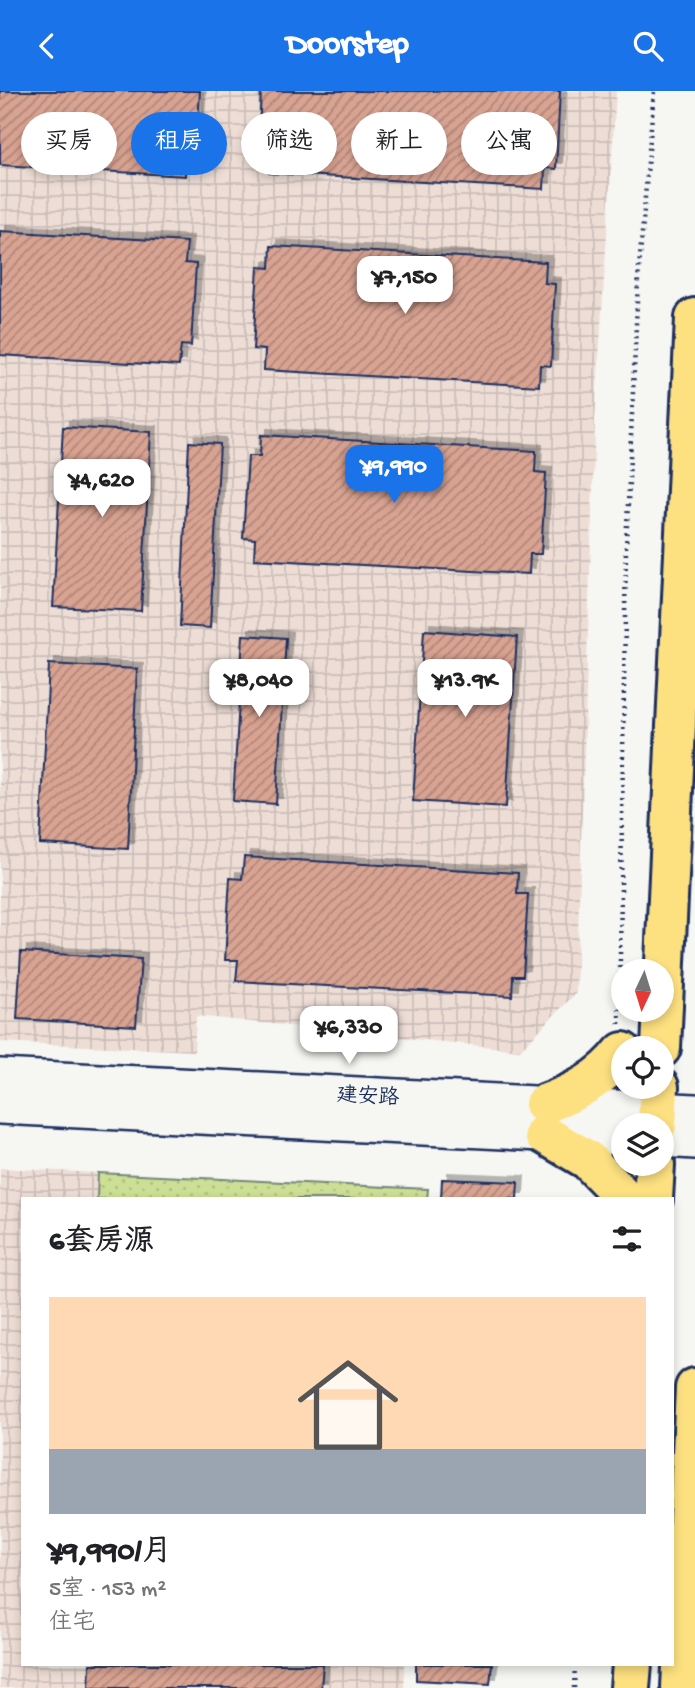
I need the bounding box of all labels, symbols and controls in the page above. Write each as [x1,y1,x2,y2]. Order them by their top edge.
icon: back [28,27,66,65]
text: Doorstep [286,27,409,65]
icon: search [629,27,667,65]
chip: 买房 [21,112,117,175]
chip: 租房 [131,112,227,175]
chip: 筛选 [241,112,337,175]
chip: 新上 [351,112,447,175]
chip: 公寓 [461,112,557,175]
pin: ¥7,150 [348,257,462,316]
text: ¥7,150 [373,265,437,292]
pin: ¥9,990 [337,445,451,505]
text: ¥9,990 [361,454,427,481]
pin: ¥4,620 [45,459,159,519]
text: ¥4,620 [70,468,134,495]
pin: ¥8,040 [202,659,316,719]
pin: ¥13.9K [408,659,522,719]
text: ¥8,040 [225,668,293,695]
text: ¥13.9K [433,668,497,695]
north arrow [611,959,674,1022]
map controls [611,959,674,1176]
pin: ¥6,330 [292,1007,406,1066]
text: ¥6,330 [316,1015,382,1042]
button: locate [611,1036,674,1099]
street label: 建安路 [336,1082,400,1113]
button: layers [611,1113,674,1176]
icon: filters [608,1220,646,1258]
text: 6套房源 [49,1226,154,1261]
icon: home [285,1342,411,1468]
text: ¥9,990/月 [49,1536,172,1571]
text: 5室 · 153 m² [49,1577,166,1604]
text: 住宅 [49,1610,95,1637]

